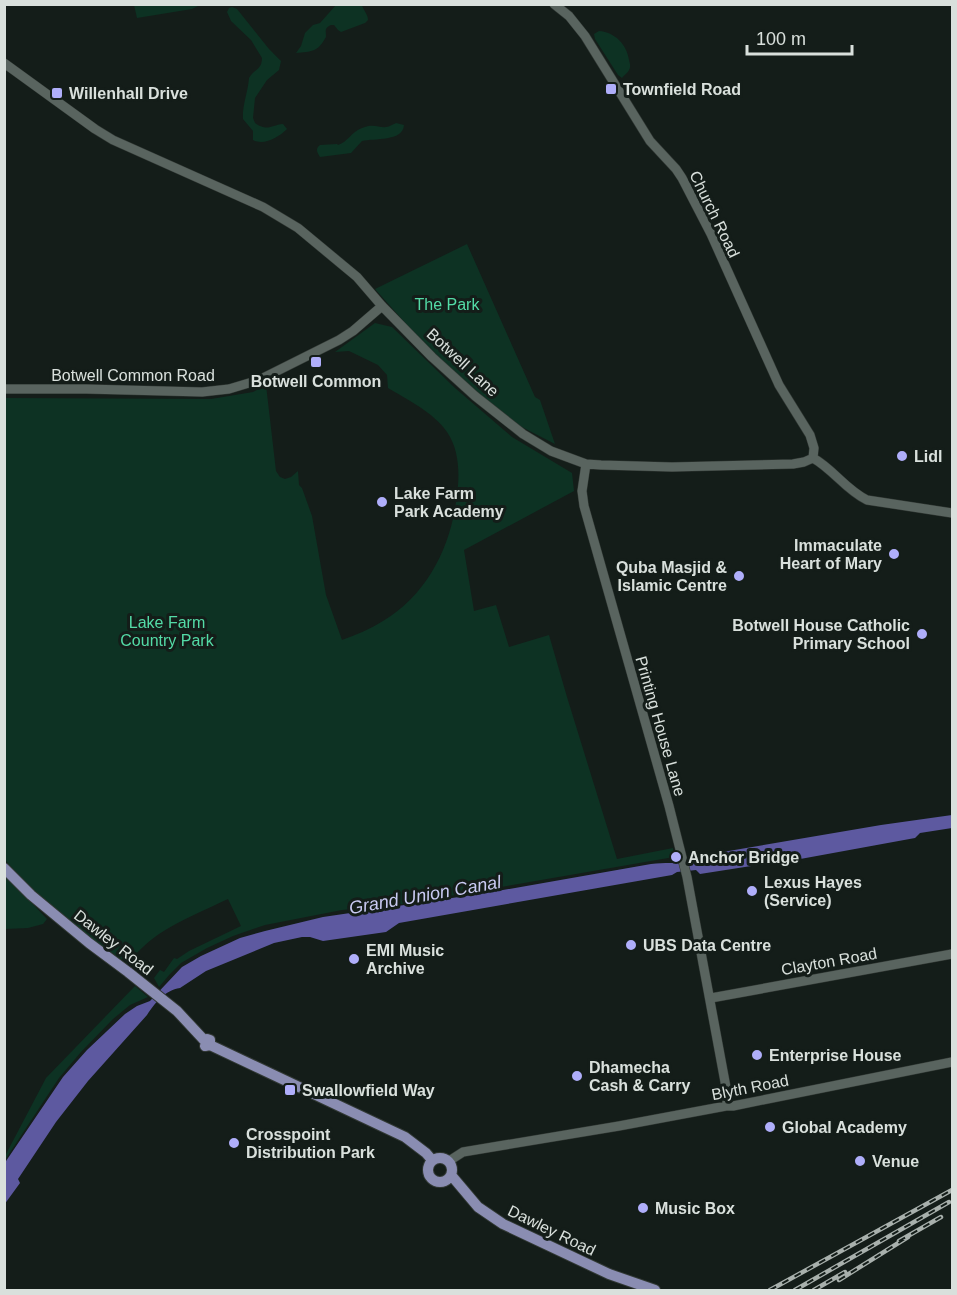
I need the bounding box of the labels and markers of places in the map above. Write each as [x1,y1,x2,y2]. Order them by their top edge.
place label: Townfield Road [623,81,741,98]
marker: Townfield Road [604,82,618,96]
place label: Willenhall Drive [69,85,188,102]
marker: Willenhall Drive [50,86,64,100]
marker: Botwell Common [309,355,323,369]
place label: Botwell Common [251,373,381,390]
place label: Lidl [914,448,942,465]
marker: Lidl [895,449,909,463]
place label: Lake Farm Park Academy [394,485,504,520]
marker: Lake Farm Park Academy [375,495,389,509]
place label: Immaculate Heart of Mary [780,537,882,572]
marker: Immaculate Heart of Mary [887,547,901,561]
place label: Quba Masjid & Islamic Centre [616,559,727,594]
marker: Quba Masjid & Islamic Centre [732,569,746,583]
place label: Botwell House Catholic Primary School [732,617,910,652]
marker: Botwell House Catholic Primary School [915,627,929,641]
place label: Anchor Bridge [688,849,799,866]
marker: Anchor Bridge [669,850,683,864]
place label: Lexus Hayes (Service) [764,874,862,909]
marker: Lexus Hayes (Service) [745,884,759,898]
place label: UBS Data Centre [643,937,771,954]
marker: UBS Data Centre [624,938,638,952]
place label: EMI Music Archive [366,942,444,977]
marker: EMI Music Archive [347,952,361,966]
place label: Enterprise House [769,1047,902,1064]
marker: Enterprise House [750,1048,764,1062]
place label: Dhamecha Cash & Carry [589,1059,690,1094]
marker: Dhamecha Cash & Carry [570,1069,584,1083]
place label: Swallowfield Way [302,1082,435,1099]
marker: Swallowfield Way [283,1083,297,1097]
place label: Global Academy [782,1119,907,1136]
marker: Global Academy [763,1120,777,1134]
place label: Crosspoint Distribution Park [246,1126,375,1161]
marker: Crosspoint Distribution Park [227,1136,241,1150]
place label: Venue [872,1153,919,1170]
marker: Venue [853,1154,867,1168]
place label: Music Box [655,1200,735,1217]
marker: Music Box [636,1201,650,1215]

